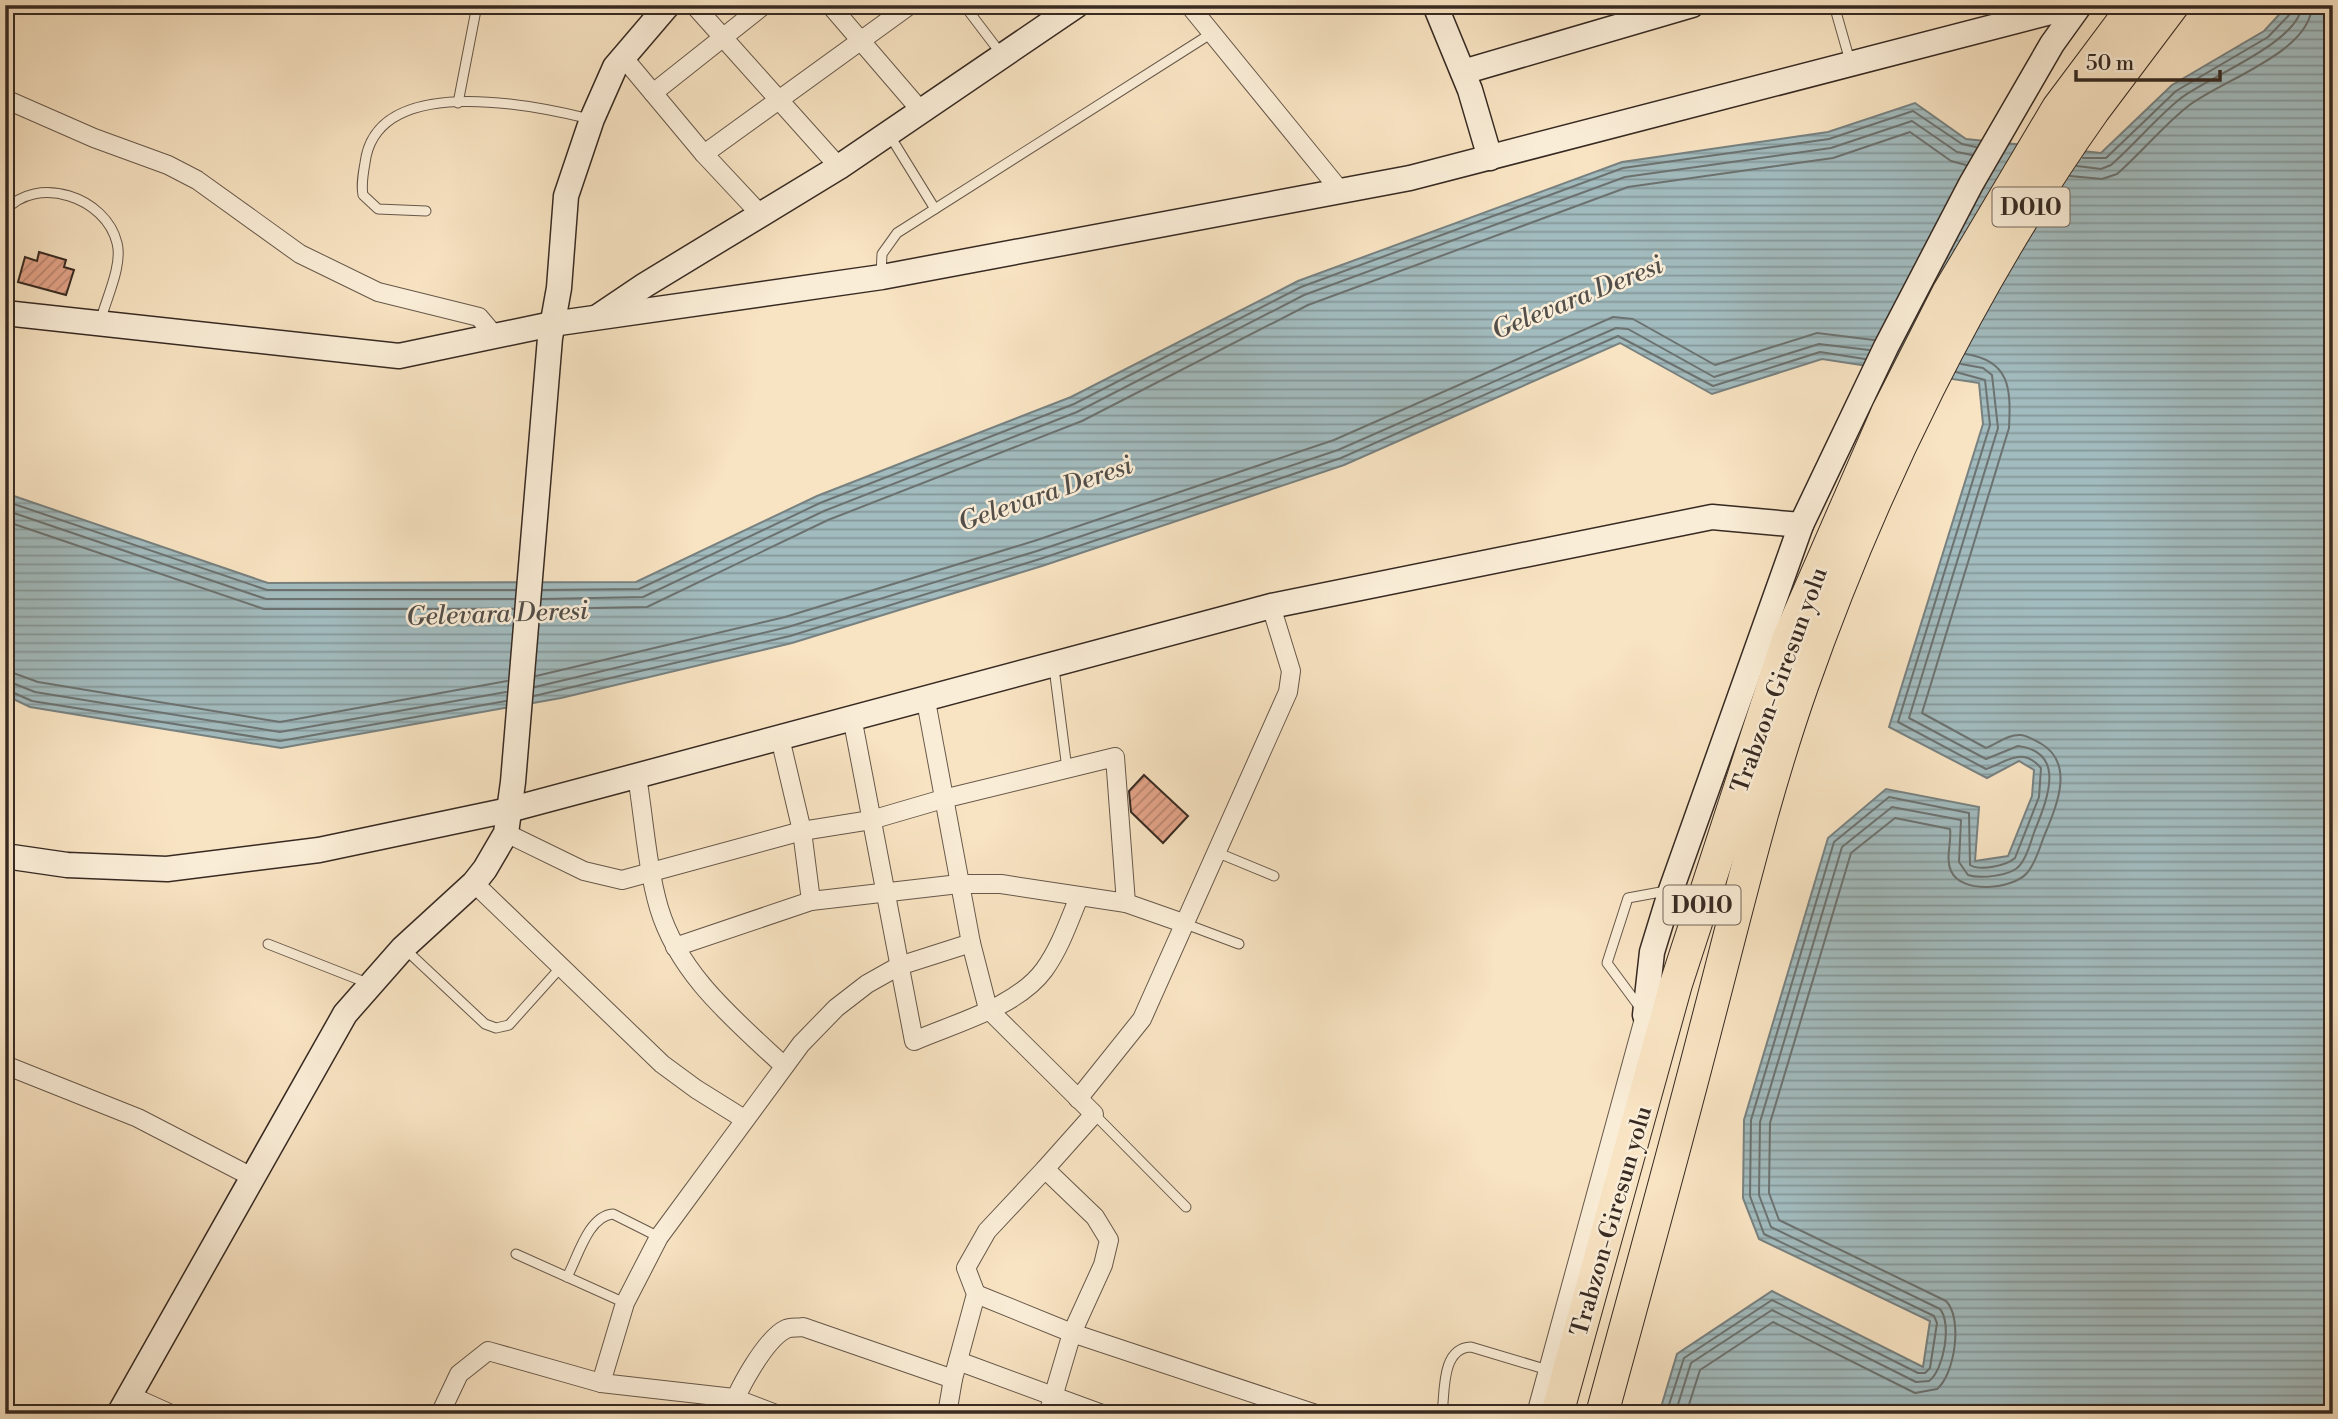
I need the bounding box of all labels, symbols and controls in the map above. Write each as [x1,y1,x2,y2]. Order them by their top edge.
scale bar [2076,38,2219,82]
text: 50 m [2086,51,2134,77]
road number: D010 [1993,188,2070,227]
water label: Gelevara Deresi [1487,249,1669,347]
water label: Gelevara Deresi [954,449,1138,539]
street label: Trabzon-Giresun yolu [1725,563,1835,797]
water label: Gelevara Deresi [405,595,590,633]
road number: D010 [1664,885,1740,924]
street label: Trabzon-Giresun yolu [1565,1102,1659,1340]

